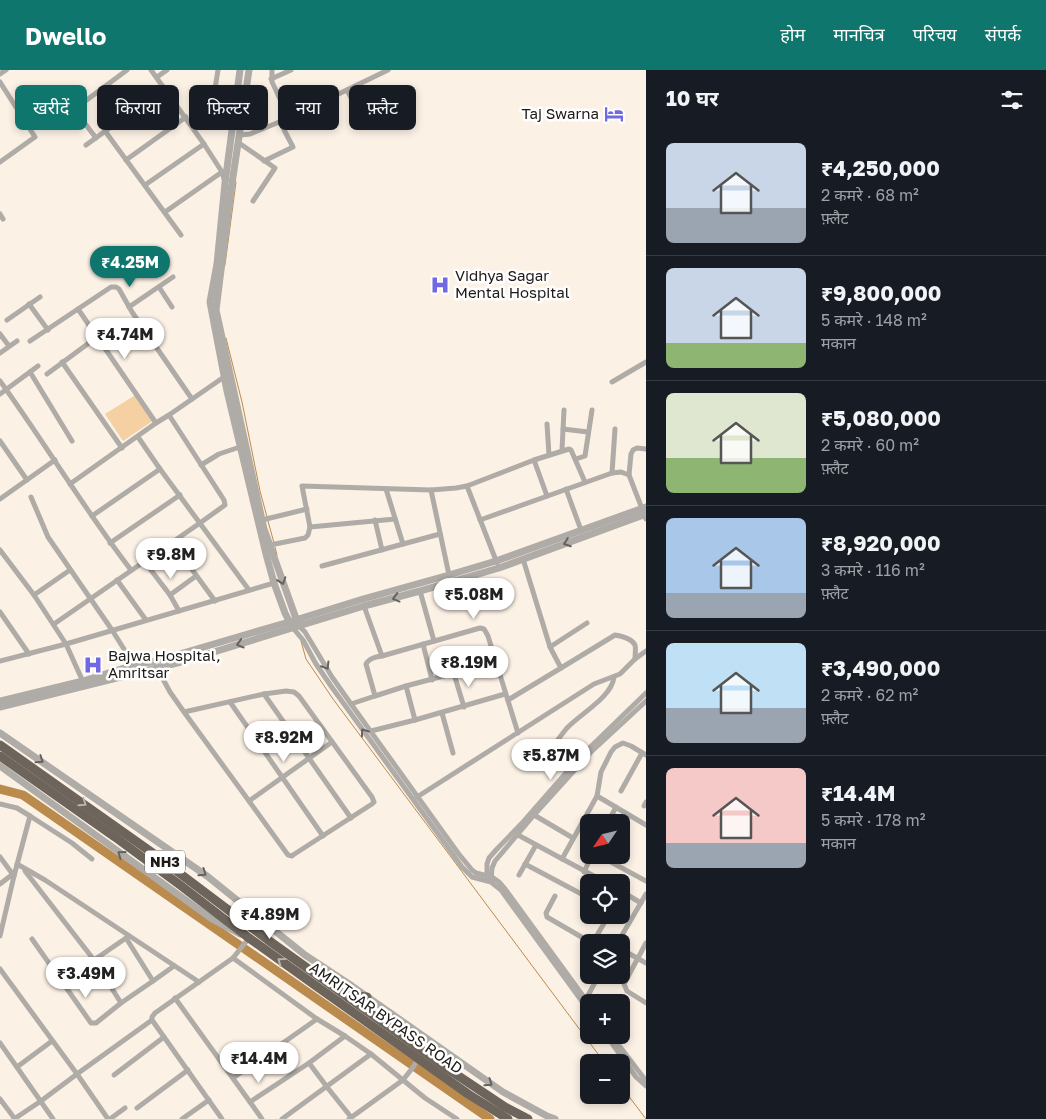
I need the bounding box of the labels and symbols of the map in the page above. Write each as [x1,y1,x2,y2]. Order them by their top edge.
hotel icon: Taj Swarna [603,103,625,125]
place label: Taj Swarna [521,104,599,122]
pin: ₹4.25M [89,246,171,288]
place label: Vidhya Sagar Mental Hospital [455,266,570,301]
hospital icon: Vidhya Sagar Mental Hospital [429,274,451,296]
pin: ₹4.74M [84,318,166,360]
one-way arrow [564,537,572,547]
pin: ₹9.8M [136,538,206,580]
one-way arrow [276,576,286,584]
pin: ₹5.08M [433,578,515,620]
one-way arrow [392,592,401,603]
one-way arrow [237,638,245,648]
place label: Bajwa Hospital, Amritsar [108,646,221,681]
pin: ₹8.19M [428,646,510,688]
hospital icon: Bajwa Hospital, Amritsar [82,654,104,676]
one-way arrow [319,661,329,670]
pin: ₹8.92M [243,720,325,763]
one-way arrow [361,728,370,738]
pin: ₹5.87M [510,738,592,781]
one-way arrow [35,754,44,764]
one-way arrow [77,797,87,806]
north arrow [580,814,630,864]
road number: NH3 [145,850,185,874]
one-way arrow [117,851,127,860]
one-way arrow [197,867,207,876]
pin: ₹4.89M [229,898,311,940]
pin: ₹3.49M [45,956,127,999]
street label: AMRITSAR BYPASS ROAD [307,957,467,1077]
one-way arrow [278,958,287,967]
pin: ₹14.4M [218,1042,300,1084]
one-way arrow [484,1076,493,1086]

